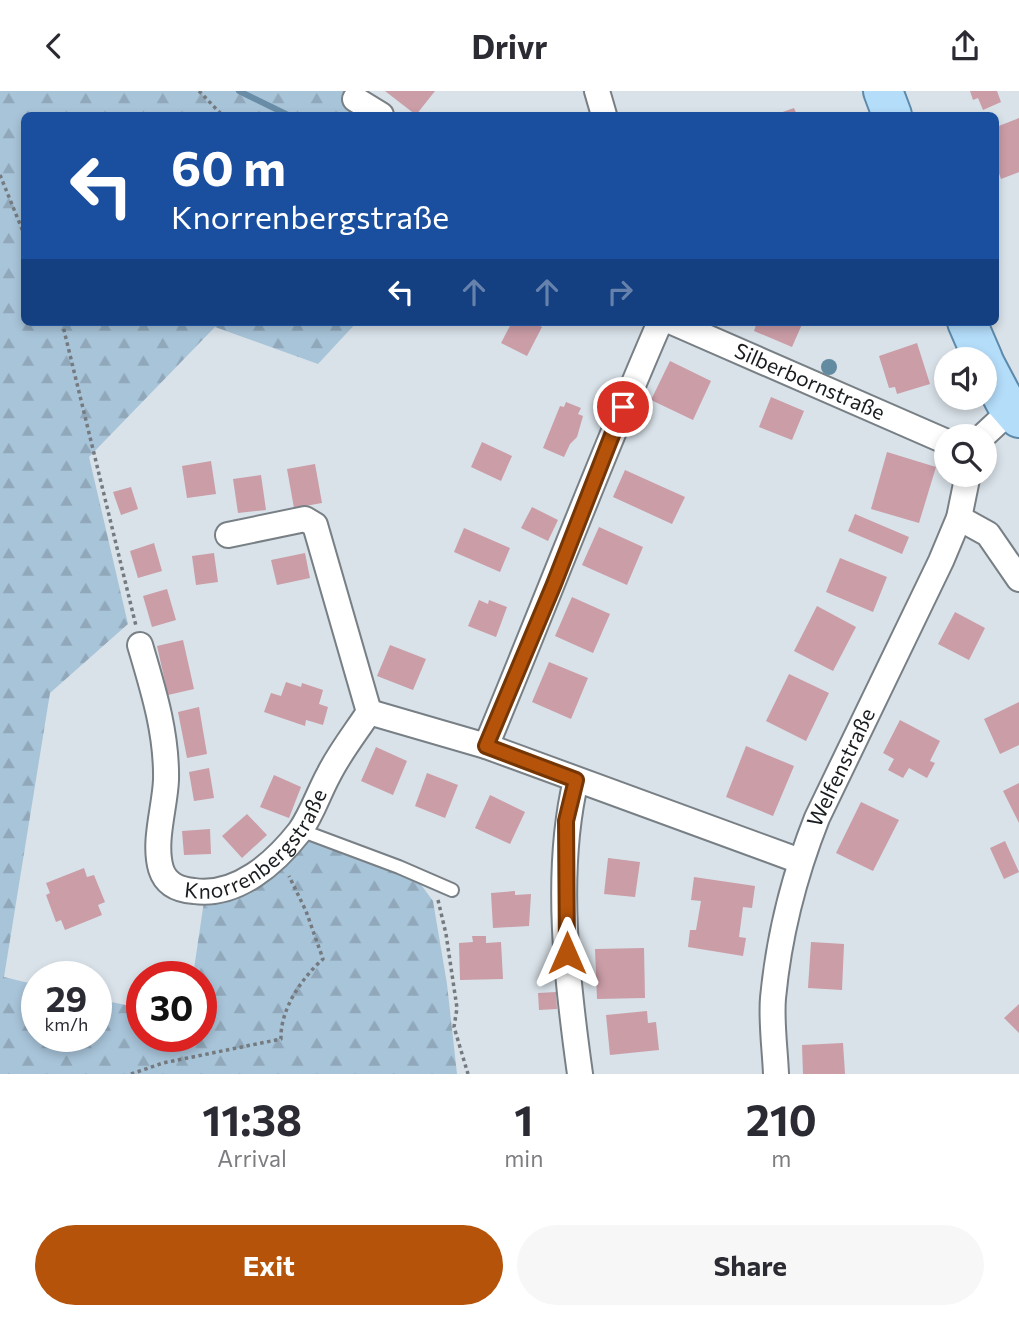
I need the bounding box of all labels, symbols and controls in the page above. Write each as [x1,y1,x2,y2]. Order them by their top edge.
text: Drivr [471,26,548,66]
icon: back [35,27,73,65]
icon: share [946,27,984,65]
text: 60 m [171,136,286,196]
icon: left [56,140,147,231]
text: Knorrenbergstraße [171,196,449,236]
icon: left [382,273,420,311]
icon: ahead [455,273,493,311]
icon: ahead [528,273,566,311]
icon: right [601,273,639,311]
street label: Silberbornstraße [731,337,889,424]
map controls [934,347,997,487]
button: sound [934,347,997,410]
pin [593,377,653,437]
icon: arrive [604,388,642,426]
button: search [934,424,997,487]
street label: Welfenstraße [801,704,879,830]
street label: Knorrenbergstraße [183,785,331,903]
position arrow [530,916,604,990]
speed limit sign: 30 [126,961,217,1052]
text: 29 [46,976,87,1019]
text: km/h [45,1013,88,1035]
text: 11:38 [202,1093,302,1145]
text: 1 [514,1093,533,1145]
text: 210 [746,1093,817,1145]
text: Arrival [217,1144,287,1172]
text: min [504,1144,543,1172]
text: m [771,1144,791,1172]
button: Exit [35,1225,503,1305]
button: Share [517,1225,984,1305]

